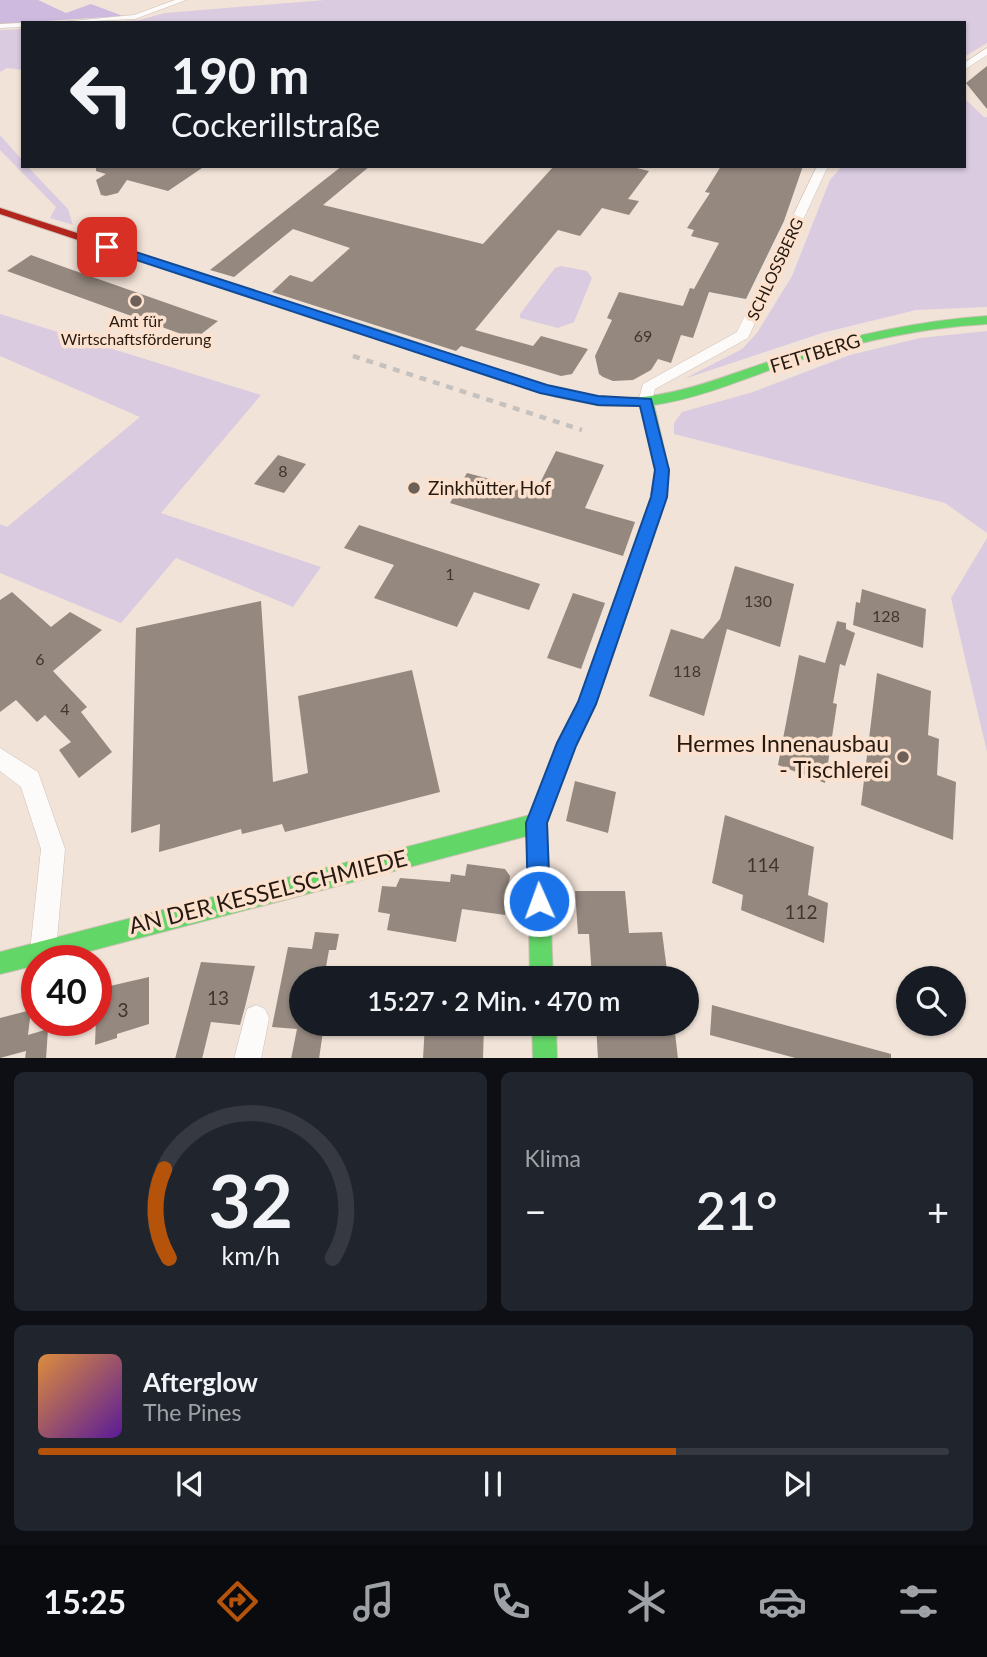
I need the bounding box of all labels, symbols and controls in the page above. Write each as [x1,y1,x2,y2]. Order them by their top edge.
text: 190 m [171,46,309,104]
icon: left [56,49,147,140]
text: Cockerillstraße [171,105,380,144]
street label: SCHLOSSBERG [743,215,807,323]
pin [77,217,137,277]
icon: arrive [88,228,126,266]
marker: Amt für Wirtschaftsförderung [128,293,144,309]
place label: Amt für Wirtschaftsförderung [61,311,211,348]
house number: 69 [634,326,652,345]
street label: FETTBERG [767,328,863,377]
house number: 8 [278,461,288,480]
place label: Zinkhütter Hof [428,476,552,499]
marker: Zinkhütter Hof [406,480,422,496]
house number: 1 [445,564,455,583]
house number: 130 [744,591,772,610]
house number: 128 [872,606,900,625]
house number: 6 [35,649,45,668]
house number: 118 [673,661,701,680]
house number: 4 [60,699,70,718]
place label: Hermes Innenausbau - Tischlerei [676,729,889,783]
marker: Hermes Innenausbau - Tischlerei [895,749,911,765]
street label: AN DER KESSELSCHMIEDE [126,843,410,939]
house number: 114 [746,853,780,876]
position arrow [502,864,576,938]
house number: 112 [784,900,818,923]
speed limit sign: 40 [21,945,112,1036]
map controls [896,966,966,1036]
button: search [896,966,966,1036]
text: 15:27 · 2 Min. · 470 m [368,985,620,1017]
house number: 13 [207,986,229,1009]
house number: 3 [117,998,129,1021]
text: Klima [525,1144,581,1172]
text: 32 [208,1156,292,1244]
text: 21° [696,1179,778,1241]
text: − [525,1188,547,1234]
text: + [927,1188,949,1234]
text: km/h [221,1239,280,1269]
text: Afterglow [143,1366,258,1398]
text: The Pines [143,1398,241,1426]
icon: previous [171,1465,209,1503]
icon: pause [474,1465,512,1503]
icon: next [778,1465,816,1503]
icon: directions [213,1577,262,1626]
icon: music [349,1577,398,1626]
icon: phone [486,1577,535,1626]
icon: climate [622,1577,671,1626]
icon: car [758,1577,807,1626]
icon: filters [894,1577,943,1626]
text: 15:25 [44,1582,126,1621]

